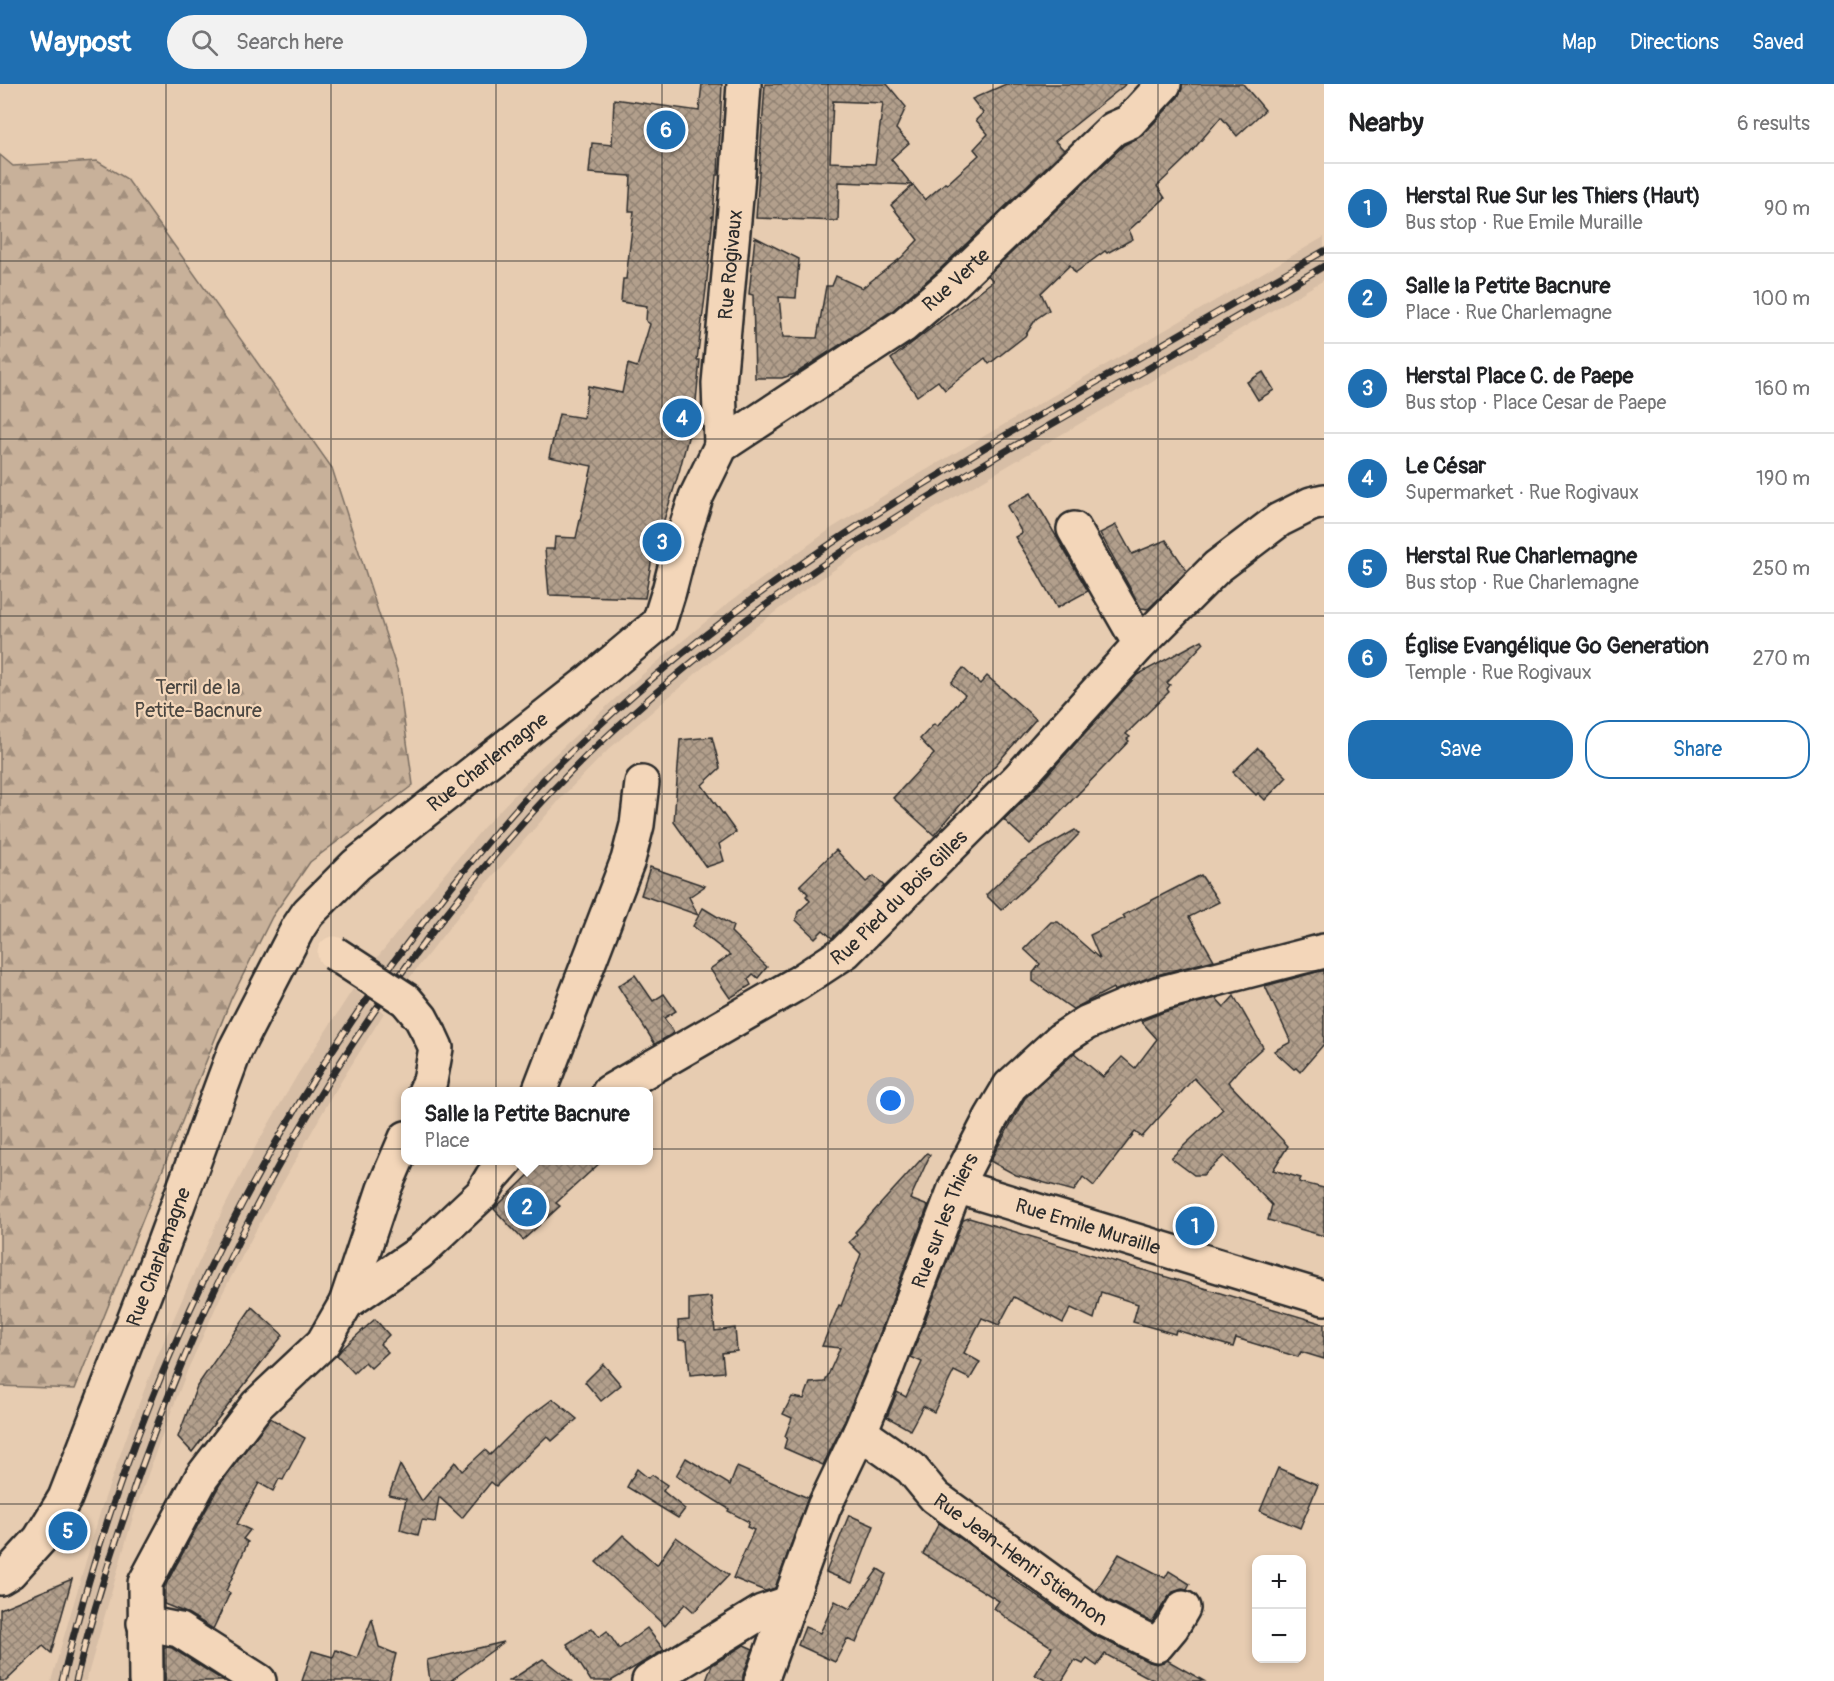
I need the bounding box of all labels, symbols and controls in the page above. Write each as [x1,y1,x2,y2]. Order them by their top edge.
search box [167,15,587,69]
text: Waypost [30,25,131,60]
icon: search [188,26,221,59]
text: Search here [236,28,343,56]
text: Map [1562,29,1597,56]
text: Directions [1630,29,1719,56]
text: Saved [1752,29,1804,56]
text: Nearby [1348,107,1424,139]
pin: 6 [646,108,686,152]
text: 6 results [1737,111,1810,136]
text: Herstal Rue Sur les Thiers (Haut) [1405,182,1701,210]
text: 1 [1364,196,1371,221]
text: 90 m [1764,196,1810,221]
street label: Rue Rogivaux [713,208,748,321]
text: Bus stop · Rue Emile Muraille [1405,210,1643,235]
street label: Rue Verte [917,243,995,317]
text: Salle la Petite Bacnure [1405,272,1610,300]
text: 2 [1362,286,1373,311]
text: 100 m [1753,286,1810,311]
text: Place · Rue Charlemagne [1405,300,1612,325]
text: Herstal Place C. de Paepe [1405,362,1633,390]
text: 3 [1362,376,1373,401]
text: 160 m [1755,376,1810,401]
text: Bus stop · Place Cesar de Paepe [1405,390,1666,415]
pin: 4 [662,396,702,440]
text: Le César [1405,452,1486,480]
text: 4 [1362,466,1373,491]
text: 190 m [1756,466,1810,491]
text: Supermarket · Rue Rogivaux [1405,480,1639,505]
pin: 3 [642,520,682,564]
text: Herstal Rue Charlemagne [1405,542,1637,570]
text: 5 [1362,556,1373,581]
text: 250 m [1752,556,1810,581]
text: Bus stop · Rue Charlemagne [1405,570,1639,595]
text: Église Evangélique Go Generation [1405,632,1709,660]
text: 6 [1362,646,1373,671]
text: 270 m [1752,646,1810,671]
text: Temple · Rue Rogivaux [1405,660,1592,685]
park label: Terril de la Petite-Bacnure [134,675,262,723]
street label: Rue Charlemagne [422,707,553,817]
button: Save [1348,720,1573,779]
button: Share [1585,720,1810,779]
street label: Rue Pied du Bois Gilles [826,825,973,971]
your location [876,1086,905,1115]
popup [401,1087,653,1165]
text: Salle la Petite Bacnure [424,1100,630,1128]
text: Place [424,1128,469,1153]
street label: Rue sur les Thiers [906,1149,984,1292]
street label: Rue Charlemagne [121,1184,196,1330]
pin: 2 [508,1184,546,1230]
street label: Rue Emile Muraille [1012,1193,1164,1261]
pin: 1 [1176,1204,1214,1248]
street label: Rue Jean-Henri Stiennon [928,1488,1111,1632]
pin: 5 [48,1508,88,1554]
map controls [1252,1555,1306,1663]
button: + [1252,1555,1306,1609]
button: − [1252,1609,1306,1663]

